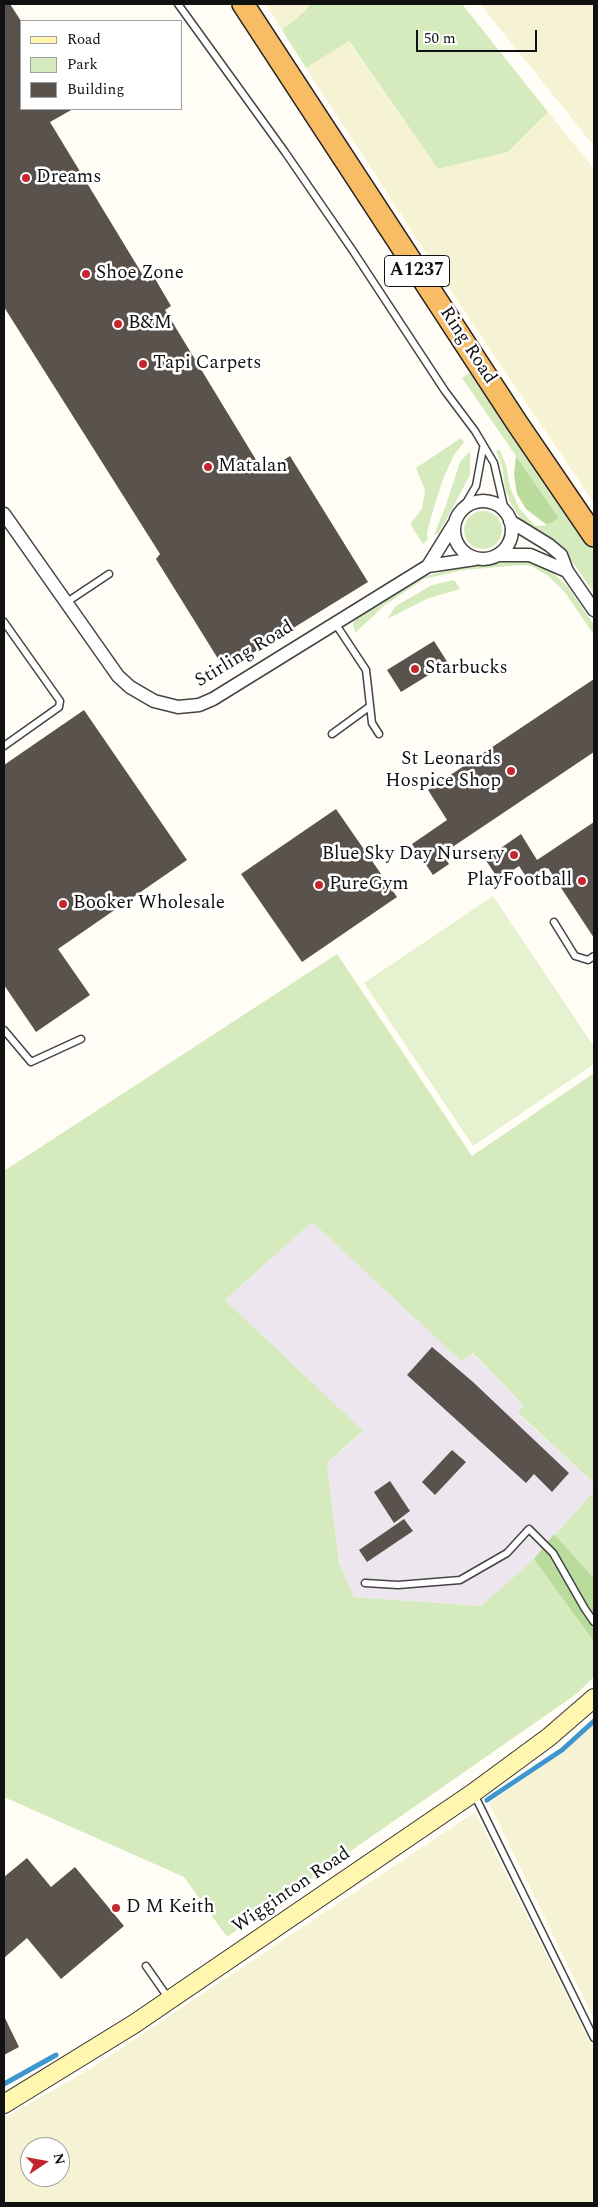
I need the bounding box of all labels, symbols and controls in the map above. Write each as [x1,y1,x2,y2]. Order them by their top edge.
legend [20,20,182,110]
scale bar [418,20,539,52]
text: 50 m [424,27,456,50]
text: Road [67,28,101,51]
text: Park [67,53,98,76]
text: Building [67,78,124,101]
place label: Dreams [36,167,101,189]
marker: Dreams [20,172,32,184]
road number: A1237 [384,256,450,286]
place label: Shoe Zone [96,263,184,285]
marker: Shoe Zone [80,268,92,280]
street label: Ring Road [434,303,500,389]
place label: B&M [128,313,172,335]
marker: B&M [112,318,124,330]
place label: Tapi Carpets [153,353,261,375]
marker: Tapi Carpets [137,358,149,370]
place label: Matalan [218,456,287,478]
marker: Matalan [202,461,214,473]
street label: Stirling Road [192,617,298,693]
place label: Starbucks [425,658,508,680]
marker: Starbucks [409,663,421,675]
place label: St Leonards Hospice Shop [385,749,501,793]
marker: St Leonards Hospice Shop [505,765,517,777]
place label: Blue Sky Day Nursery [322,844,504,866]
marker: Blue Sky Day Nursery [508,849,520,861]
place label: PlayFootball [466,870,572,892]
place label: PureGym [329,874,409,896]
marker: PlayFootball [576,875,588,887]
marker: PureGym [313,879,325,891]
place label: Booker Wholesale [73,893,225,915]
marker: Booker Wholesale [57,898,69,910]
street label: Wigginton Road [229,1843,355,1939]
place label: D M Keith [126,1897,215,1919]
marker: D M Keith [110,1902,122,1914]
north arrow [20,2137,70,2187]
text: N [48,2151,71,2167]

